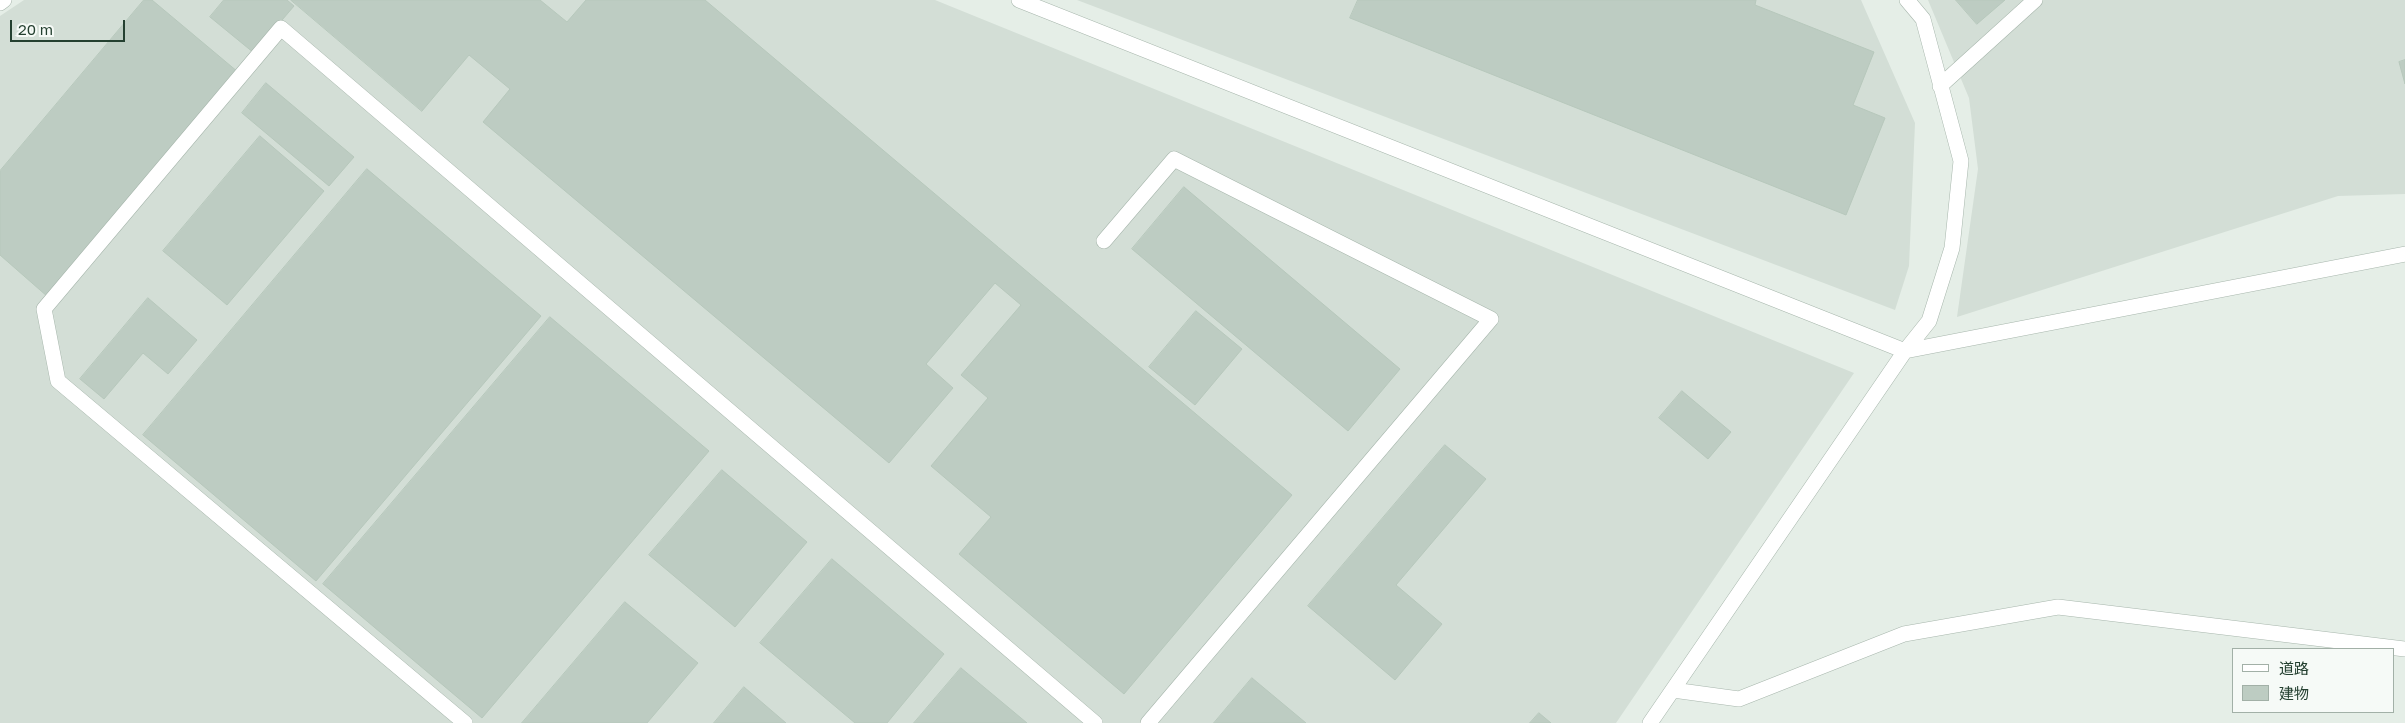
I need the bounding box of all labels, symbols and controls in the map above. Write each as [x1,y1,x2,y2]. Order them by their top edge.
scale bar [12,10,128,42]
text: 20 m [18,20,53,38]
legend [2232,648,2395,713]
text: 道路 [2279,659,2309,677]
text: 建物 [2279,684,2309,702]

